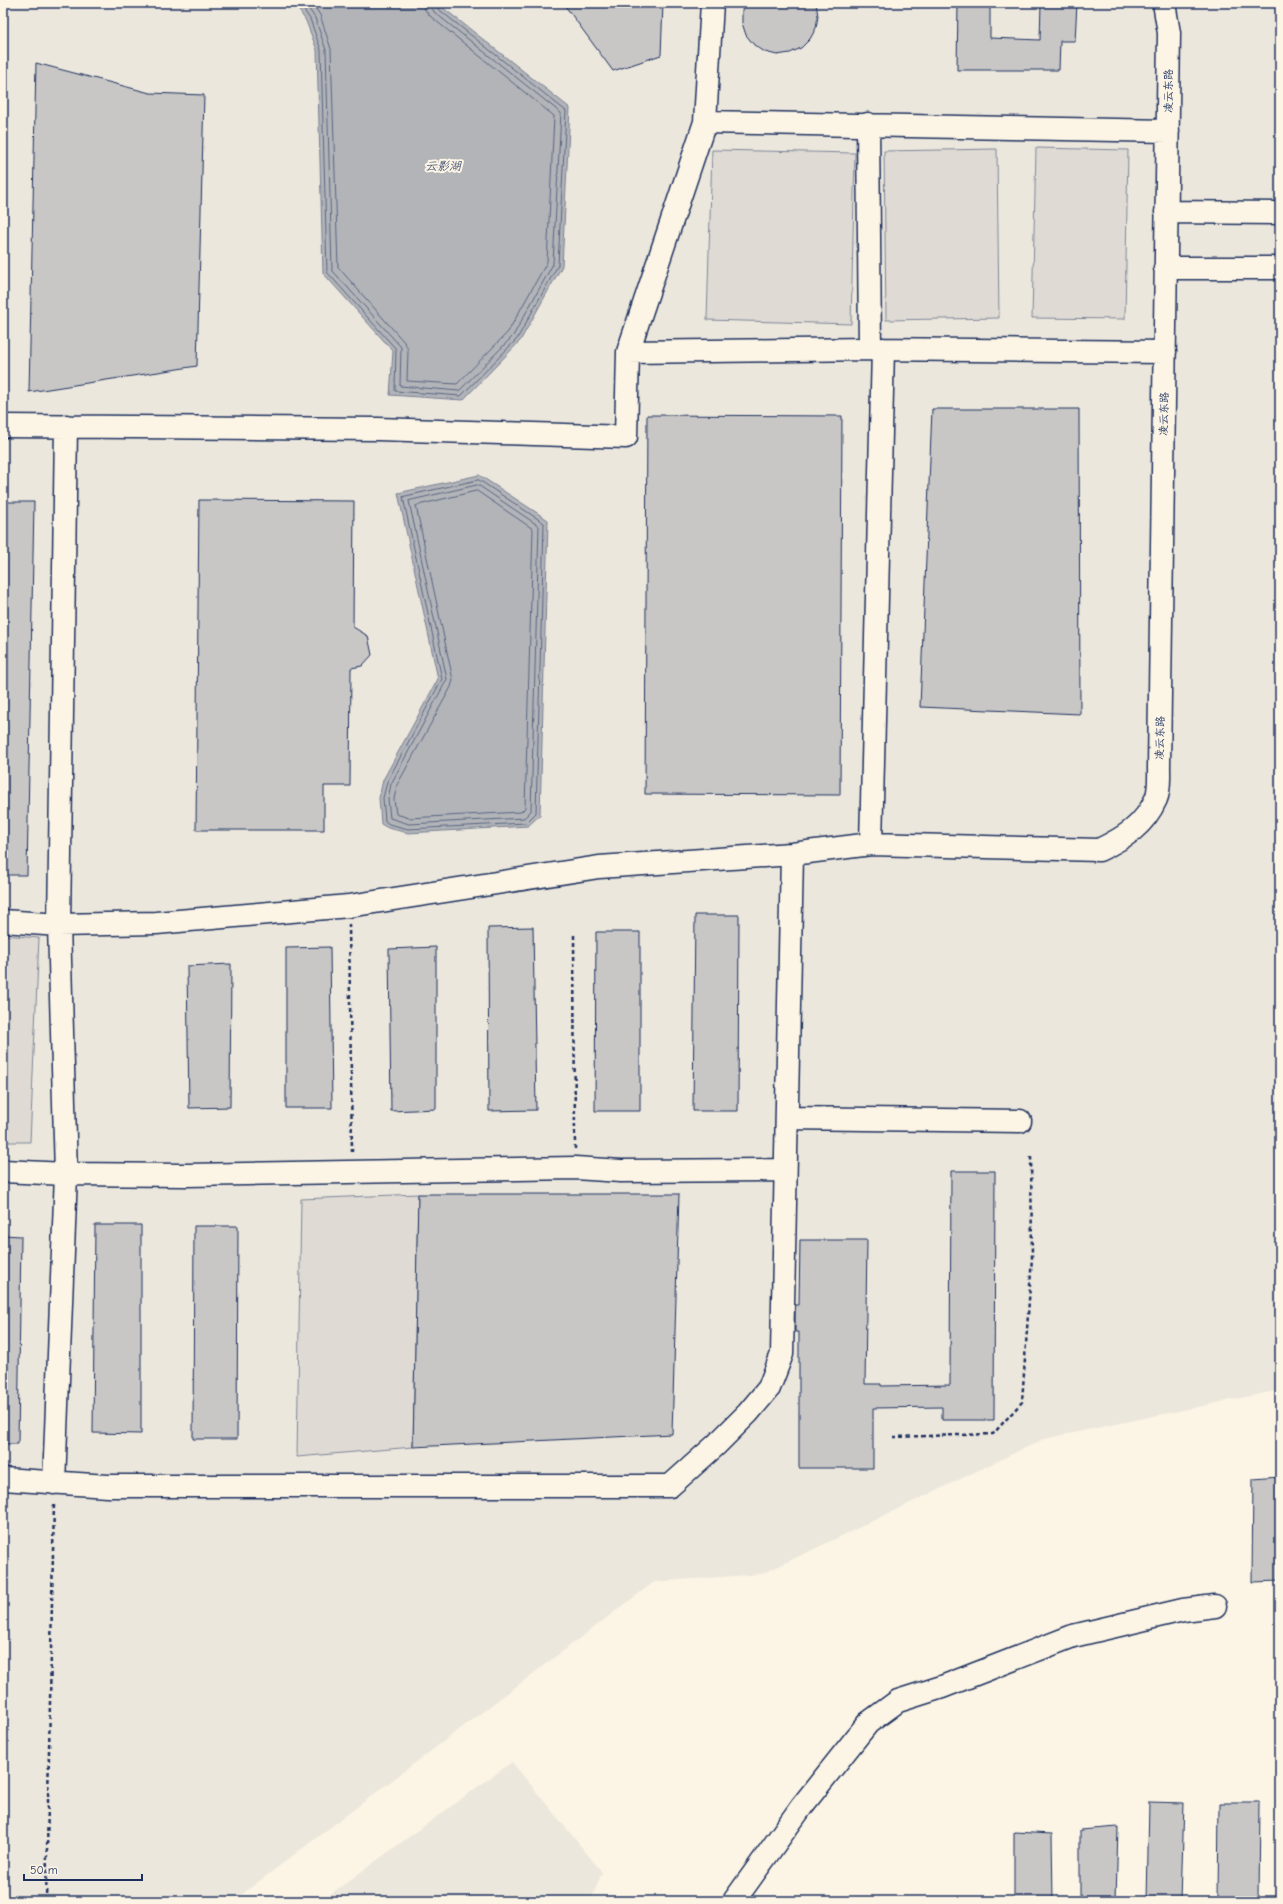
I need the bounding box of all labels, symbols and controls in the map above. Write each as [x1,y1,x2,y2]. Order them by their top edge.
street label: 凌云东路 [1162,69,1175,113]
water label: 云影湖 [425,159,462,173]
street label: 凌云东路 [1157,392,1171,436]
street label: 凌云东路 [1153,716,1167,760]
scale bar [24,1856,142,1882]
text: 50 m [30,1863,58,1877]

